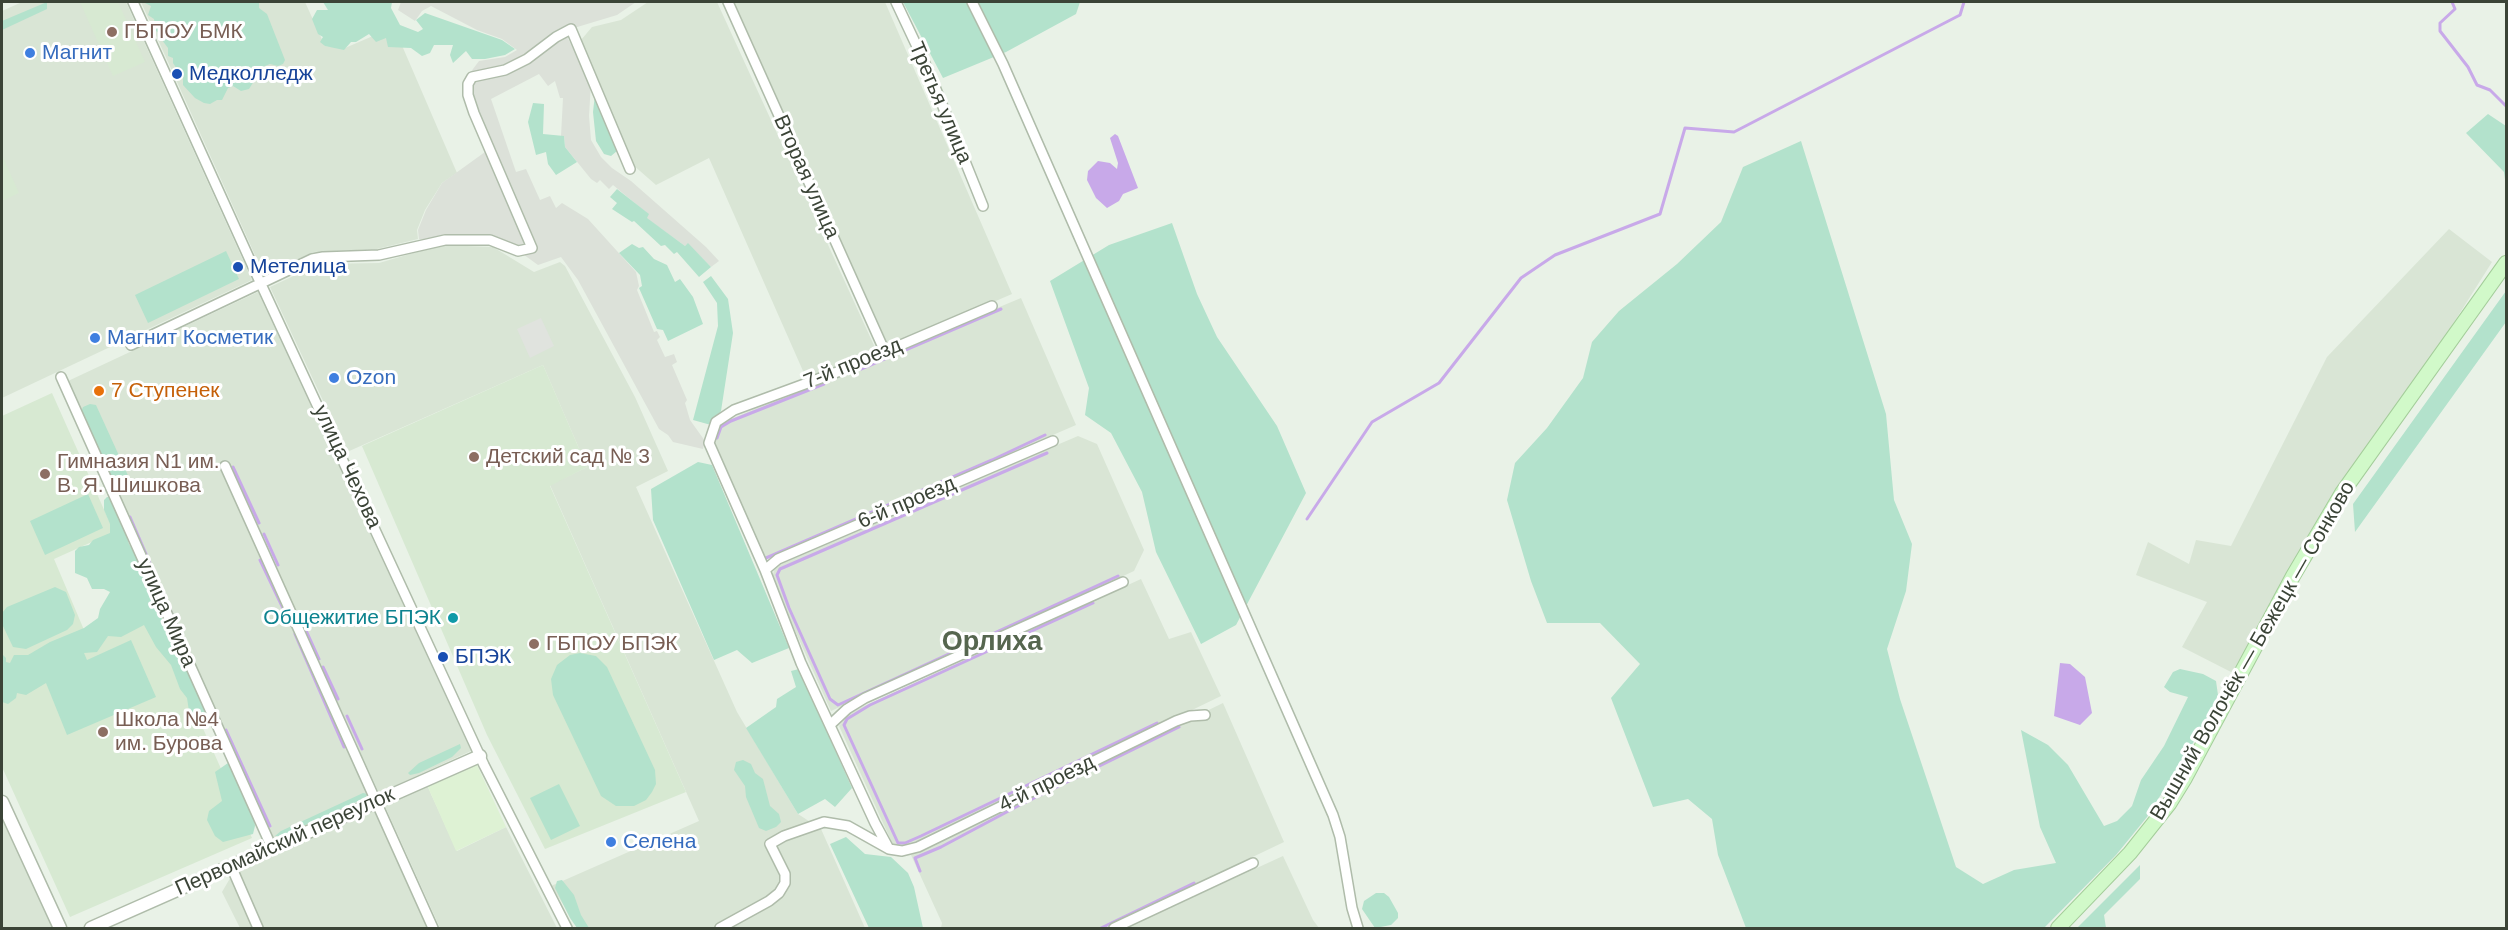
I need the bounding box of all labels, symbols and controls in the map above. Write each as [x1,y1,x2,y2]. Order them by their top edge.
place label: ГБПОУ БМК [124,19,243,45]
marker: ГБПОУ БМК [105,25,119,39]
street label: Третья улица [903,38,977,168]
place label: Магнит [42,40,112,66]
marker: Магнит [23,46,37,60]
place label: Медколледж [189,61,313,87]
marker: Медколледж [170,67,184,81]
street label: Вторая улица [768,111,844,243]
place label: Метелица [250,254,347,280]
marker: Метелица [231,260,245,274]
place label: Магнит Косметик [107,325,273,351]
marker: Магнит Косметик [88,331,102,345]
street label: 7-й проезд [800,333,906,395]
place label: Ozon [346,365,396,391]
marker: Ozon [327,371,341,385]
place label: 7 Ступенек [111,378,220,404]
marker: 7 Ступенек [92,384,106,398]
street label: улица Чехова [307,401,387,533]
place label: Детский сад № 3 [486,444,650,470]
place label: Гимназия N1 им. В. Я. Шишкова [57,449,220,499]
marker: Детский сад № 3 [467,450,481,464]
marker: Гимназия N1 им. В. Я. Шишкова [38,467,52,481]
street label: 6-й проезд [854,471,960,535]
street label: Вышний Волочёк — Бежецк — Сонково [2145,477,2361,825]
street label: улица Мира [131,555,201,671]
place label: Общежитие БПЭК [263,605,441,631]
marker: Общежитие БПЭК [446,611,460,625]
district label: Орлиха [942,627,1042,659]
place label: ГБПОУ БПЭК [546,631,677,657]
marker: ГБПОУ БПЭК [527,637,541,651]
place label: БПЭК [455,644,511,670]
marker: БПЭК [436,650,450,664]
place label: Школа №4 им. Бурова [115,707,222,757]
marker: Школа №4 им. Бурова [96,725,110,739]
street label: 4-й проезд [995,750,1099,818]
street label: Первомайский переулок [171,782,399,902]
place label: Селена [623,829,696,855]
marker: Селена [604,835,618,849]

